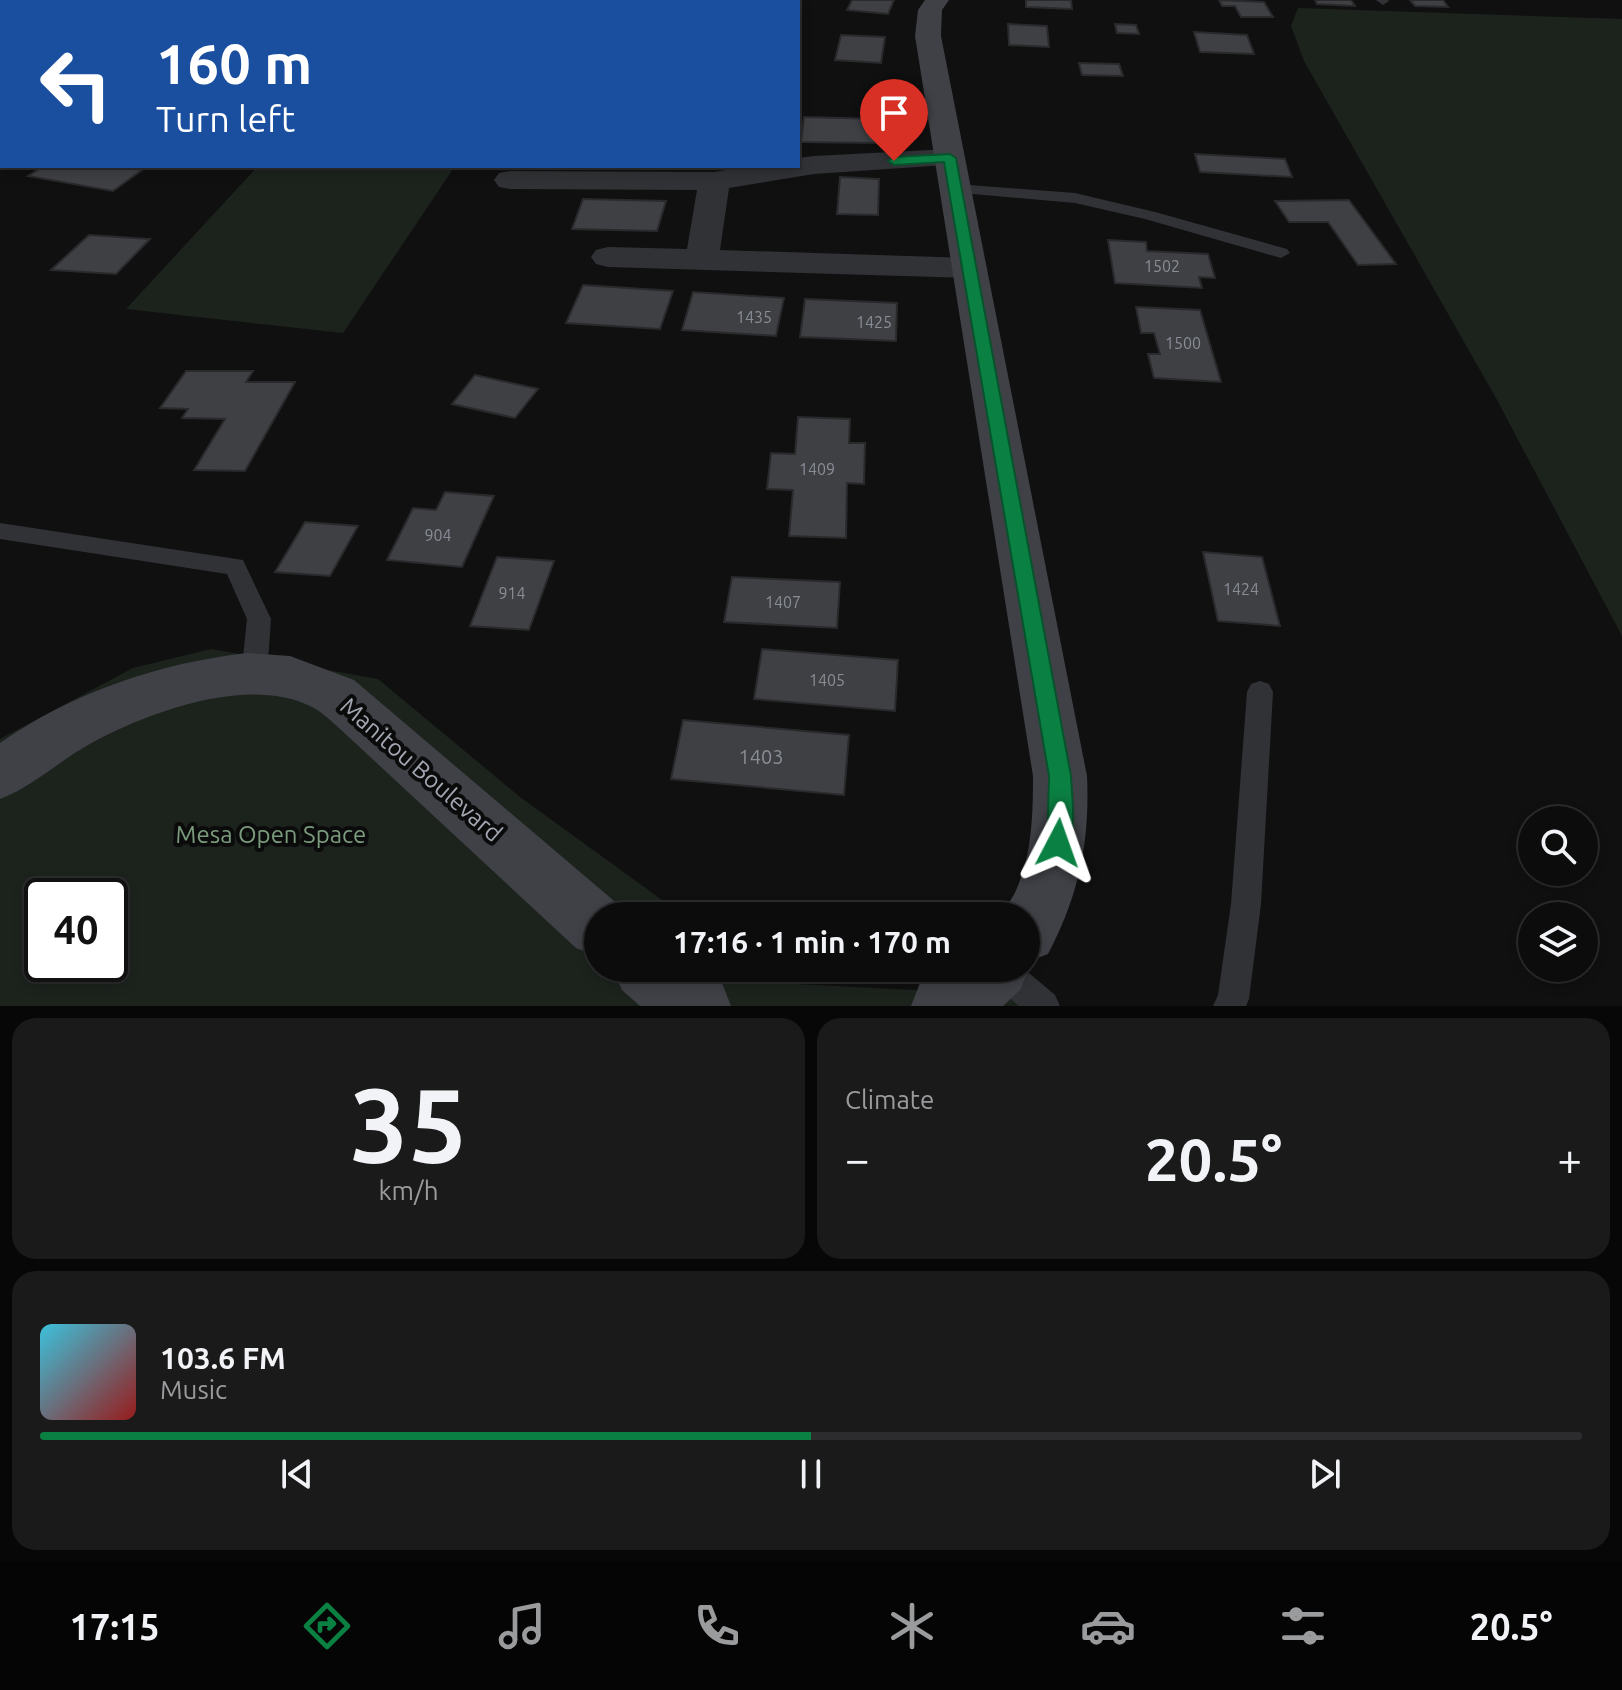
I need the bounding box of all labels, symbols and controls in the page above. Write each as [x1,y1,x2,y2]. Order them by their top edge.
icon: left [24,32,128,136]
text: 160 m [156,32,312,95]
pin [860,79,928,161]
icon: arrive [872,91,916,135]
text: Turn left [156,98,295,139]
house number: 1502 [1144,257,1180,275]
house number: 1435 [736,308,772,326]
house number: 1425 [856,313,892,331]
house number: 1500 [1165,334,1201,352]
house number: 1409 [799,460,835,478]
house number: 904 [424,526,452,544]
house number: 1424 [1223,580,1259,598]
house number: 914 [498,584,526,602]
house number: 1407 [765,593,801,611]
house number: 1405 [809,671,845,689]
street label: Manitou Boulevard [335,692,508,847]
house number: 1403 [738,745,784,768]
position arrow [1016,801,1100,885]
map controls [1518,806,1598,982]
button: search [1518,806,1598,886]
park label: Mesa Open Space [176,821,366,848]
speed limit sign: 40 [24,878,128,982]
button: layers [1518,902,1598,982]
text: 17:16 · 1 min · 170 m [673,925,951,959]
text: 35 [350,1065,467,1182]
text: Climate [845,1085,934,1114]
text: 20.5° [1145,1125,1282,1192]
text: − [845,1134,870,1183]
text: + [1557,1134,1582,1183]
text: km/h [378,1176,439,1205]
text: 103.6 FM [160,1341,286,1375]
text: Music [160,1375,227,1404]
icon: previous [275,1452,319,1496]
icon: pause [789,1452,833,1496]
icon: next [1303,1452,1347,1496]
icon: directions [299,1598,355,1654]
icon: music [494,1598,550,1654]
icon: phone [689,1598,745,1654]
icon: climate [884,1598,940,1654]
icon: car [1080,1598,1136,1654]
icon: filters [1275,1598,1331,1654]
text: 17:15 [70,1606,160,1647]
text: 20.5° [1470,1606,1552,1647]

